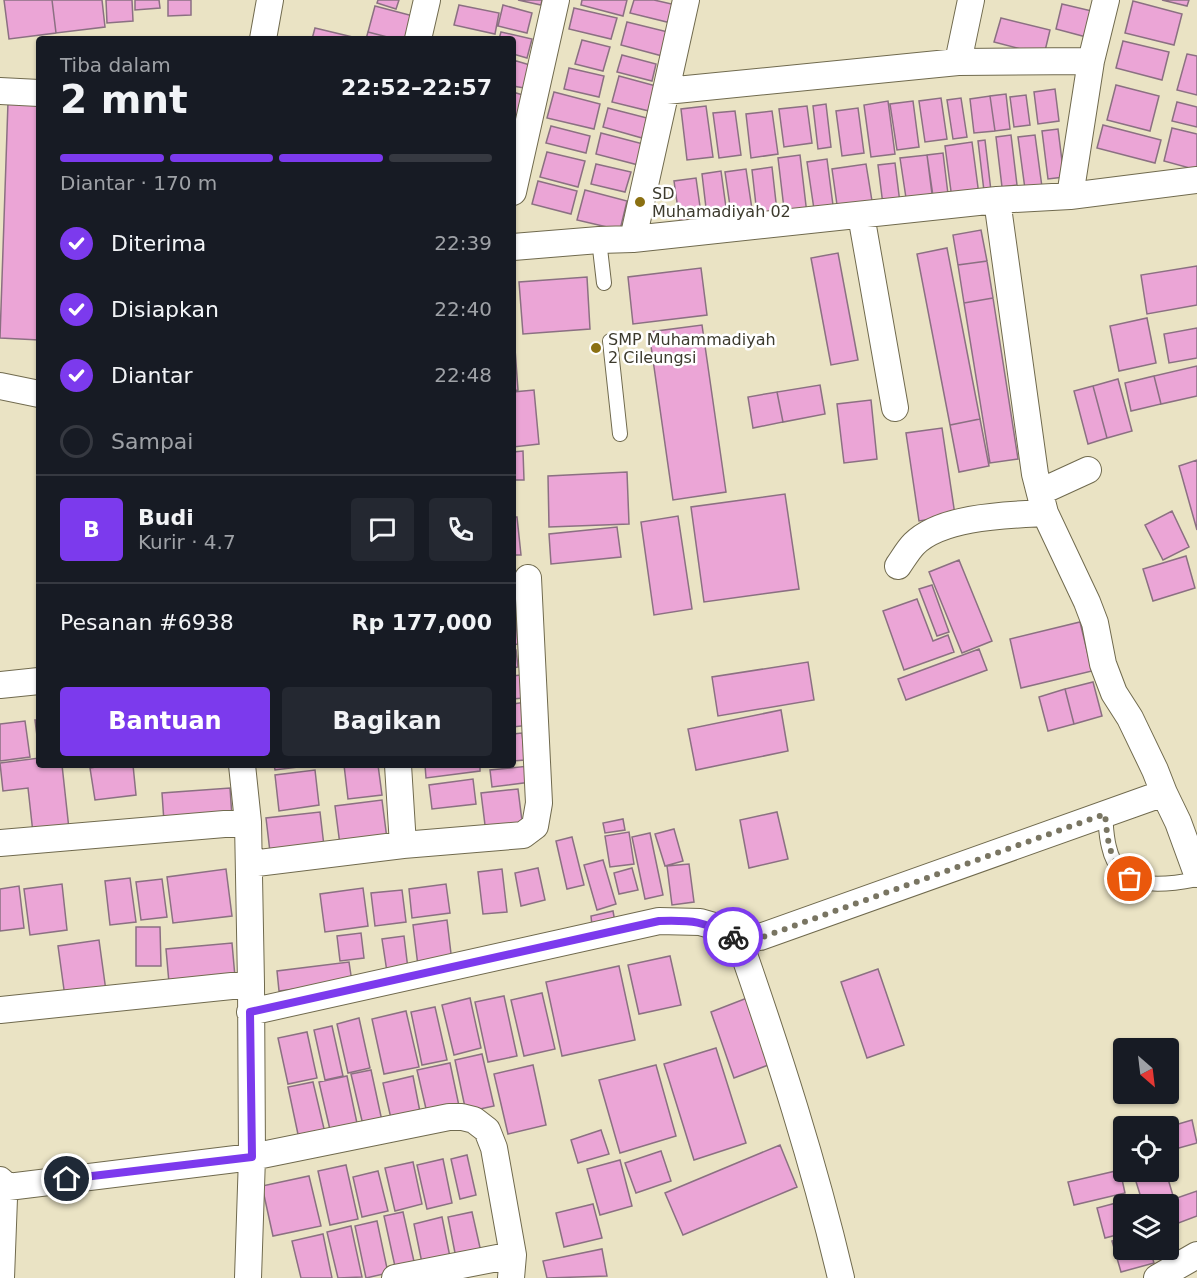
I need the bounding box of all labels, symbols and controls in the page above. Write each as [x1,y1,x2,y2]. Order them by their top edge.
text: Tiba dalam [60,53,171,77]
text: 22:52–22:57 [341,75,492,100]
text: 2 mnt [60,77,188,122]
text: Diantar · 170 m [60,171,217,195]
place label: SD Muhamadiyah 02 [652,184,791,221]
marker: SD Muhamadiyah 02 [633,195,647,209]
icon: check [60,227,93,260]
text: Diterima [111,231,206,256]
text: 22:39 [434,231,492,255]
icon: check [60,293,93,326]
text: Disiapkan [111,297,219,322]
text: 22:40 [434,297,492,321]
place label: SMP Muhammadiyah 2 Cileungsi [608,330,776,367]
marker: SMP Muhammadiyah 2 Cileungsi [589,341,603,355]
icon: check [60,359,93,392]
text: Diantar [111,363,193,388]
text: 22:48 [434,363,492,387]
text: Sampai [111,429,193,454]
button: chat [351,498,414,561]
button: phone [429,498,492,561]
text: Budi [138,505,194,530]
text: B [83,517,100,542]
text: Kurir · 4.7 [138,530,236,554]
text: Pesanan #6938 [60,610,234,635]
text: Rp 177,000 [351,610,492,635]
button: Bantuan [60,687,270,756]
button: Bagikan [282,687,492,756]
pin [1104,853,1155,904]
icon: bag [1113,862,1146,895]
courier [703,907,763,967]
icon: bike [717,921,750,954]
north arrow [1113,1038,1179,1104]
map controls [1113,1038,1179,1260]
button: locate [1113,1116,1179,1182]
pin [41,1153,92,1204]
icon: home [50,1162,83,1195]
button: layers [1113,1194,1179,1260]

